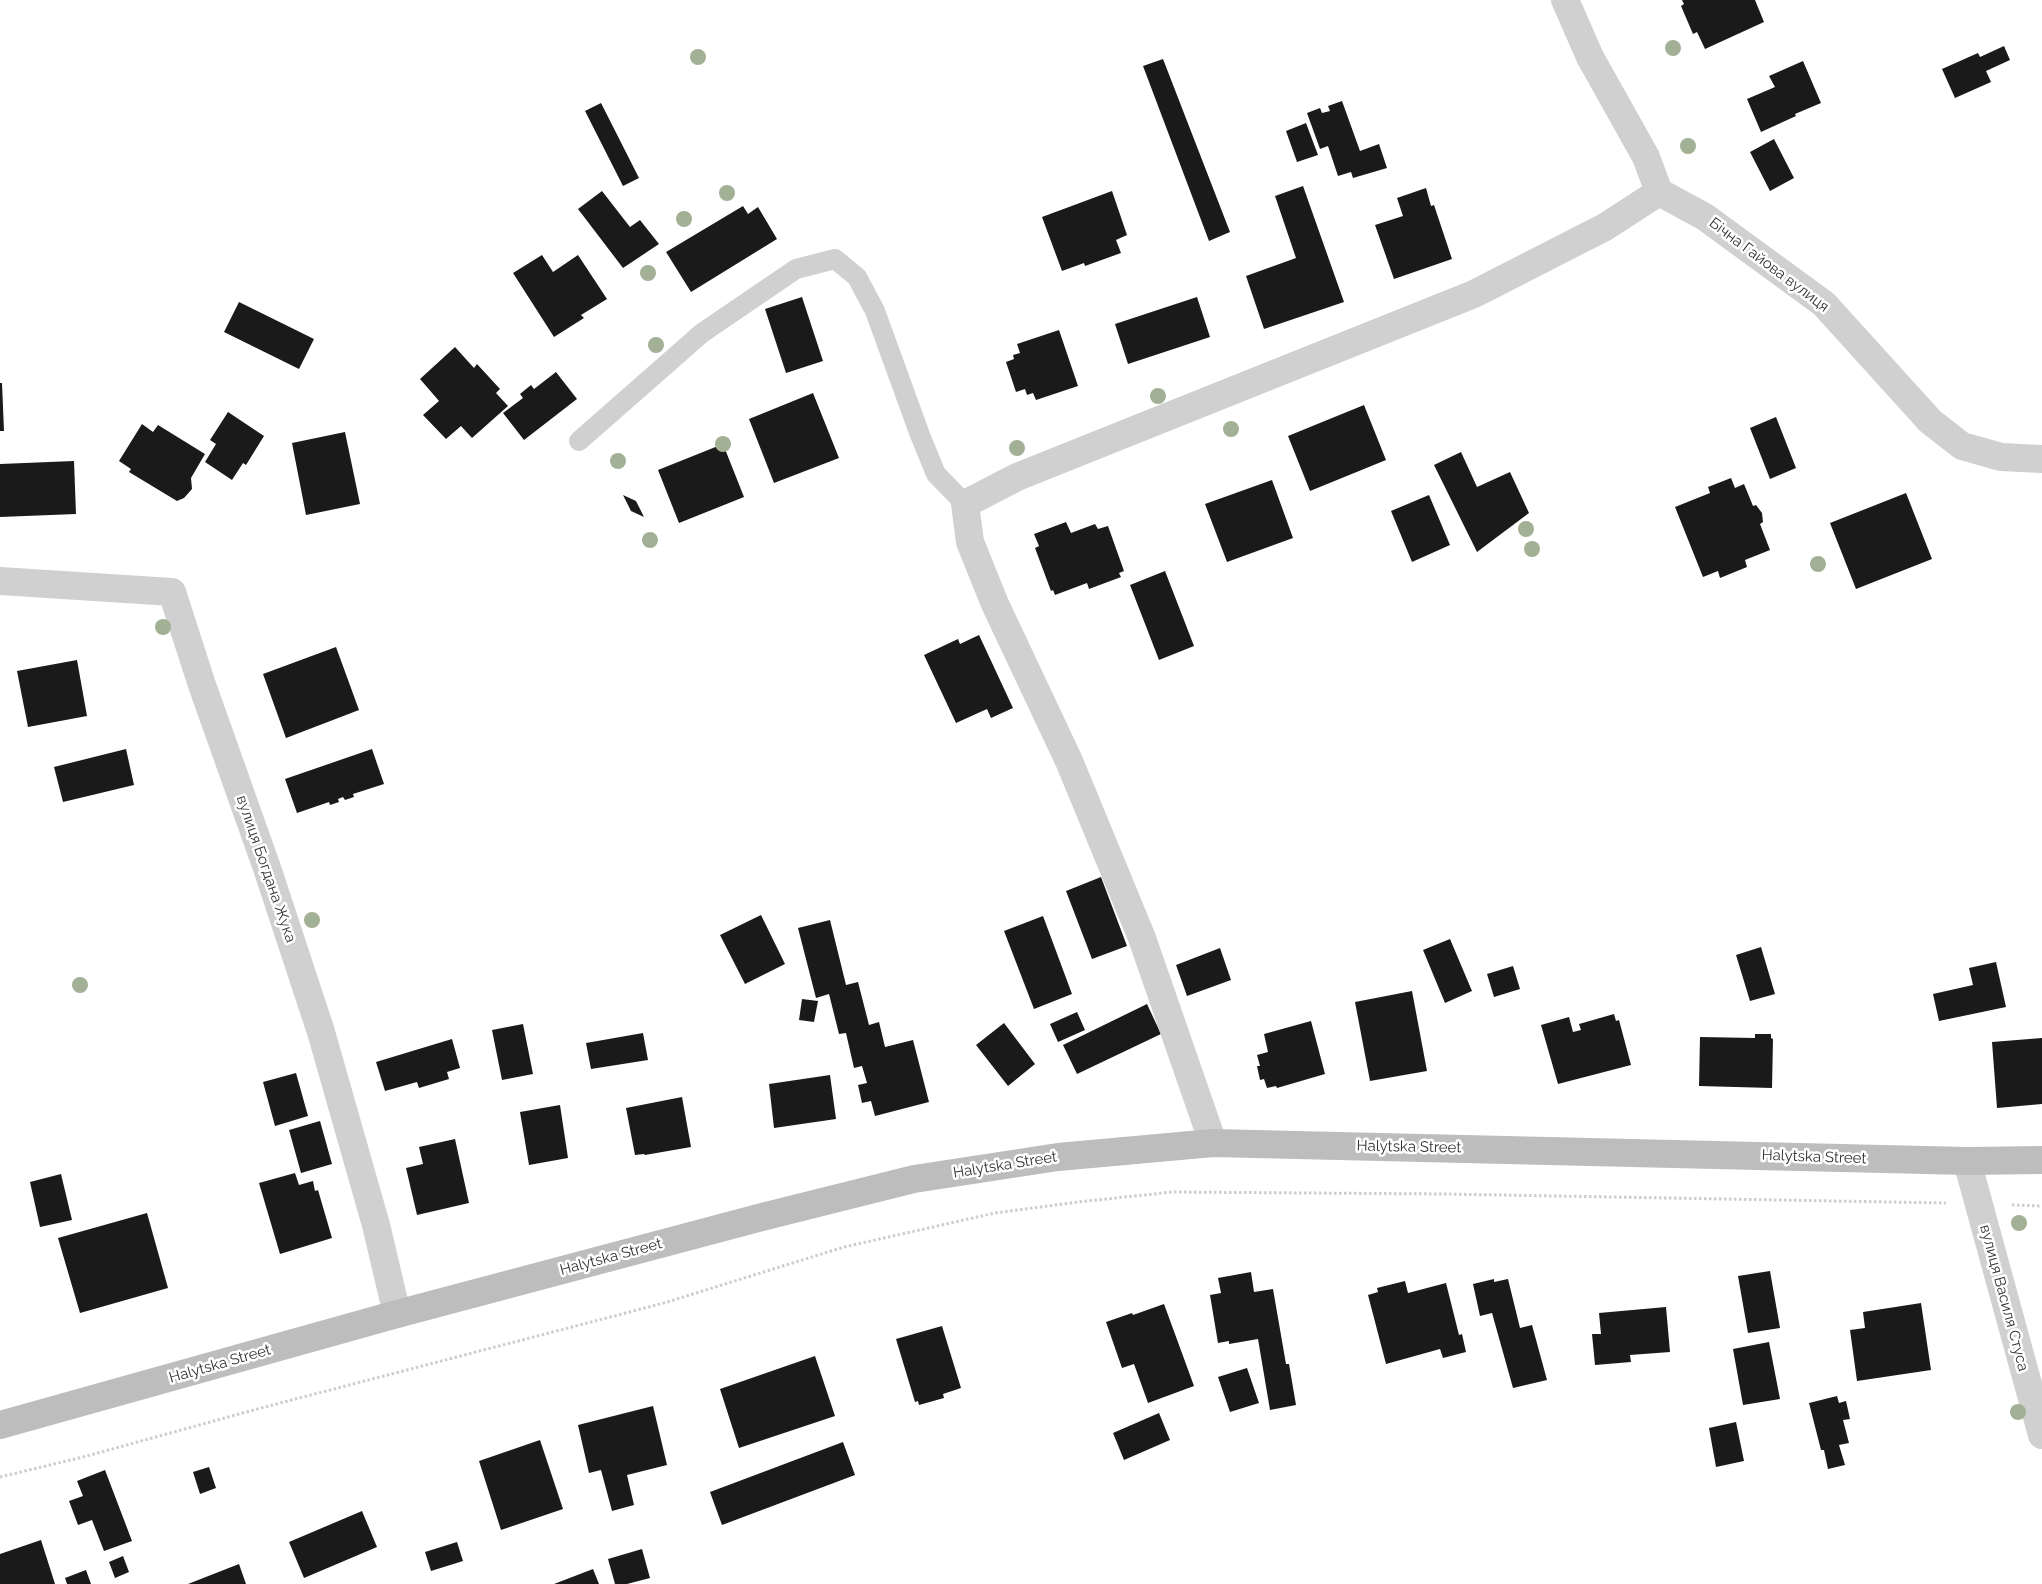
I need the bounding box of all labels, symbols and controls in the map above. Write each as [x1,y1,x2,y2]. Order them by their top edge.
street label: Бічна Гайова вулиця [1706,214,1832,316]
street label: вулиця Богдана Жука [232,793,300,945]
street label: Halytska Street [1356,1137,1462,1157]
street label: Halytska Street [1761,1146,1867,1168]
street label: Halytska Street [952,1148,1058,1182]
street label: вулиця Василя Стуса [1976,1223,2032,1373]
street label: Halytska Street [558,1235,664,1279]
street label: Halytska Street [167,1341,273,1387]

